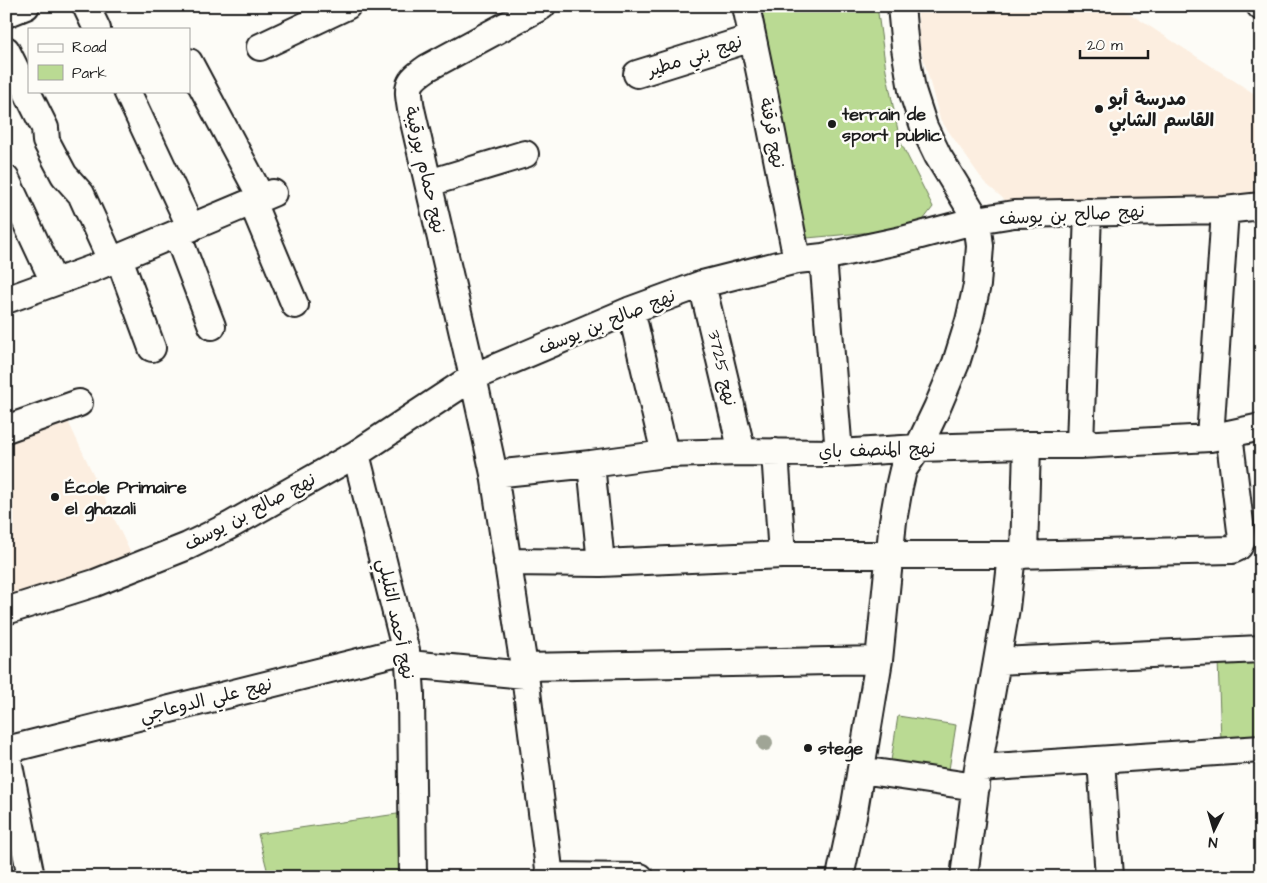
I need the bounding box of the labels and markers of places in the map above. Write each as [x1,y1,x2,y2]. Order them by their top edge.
place label: مدرسة أبو القاسم الشابي [1107,87,1214,136]
place label: terrain de sport public [841,102,942,148]
marker: مدرسة أبو القاسم الشابي [1093,103,1105,115]
marker: terrain de sport public [826,118,838,130]
place label: École Primaire el ghazali [65,475,187,522]
marker: École Primaire el ghazali [49,491,61,503]
place label: stege [818,736,863,762]
marker: stege [802,742,814,754]

